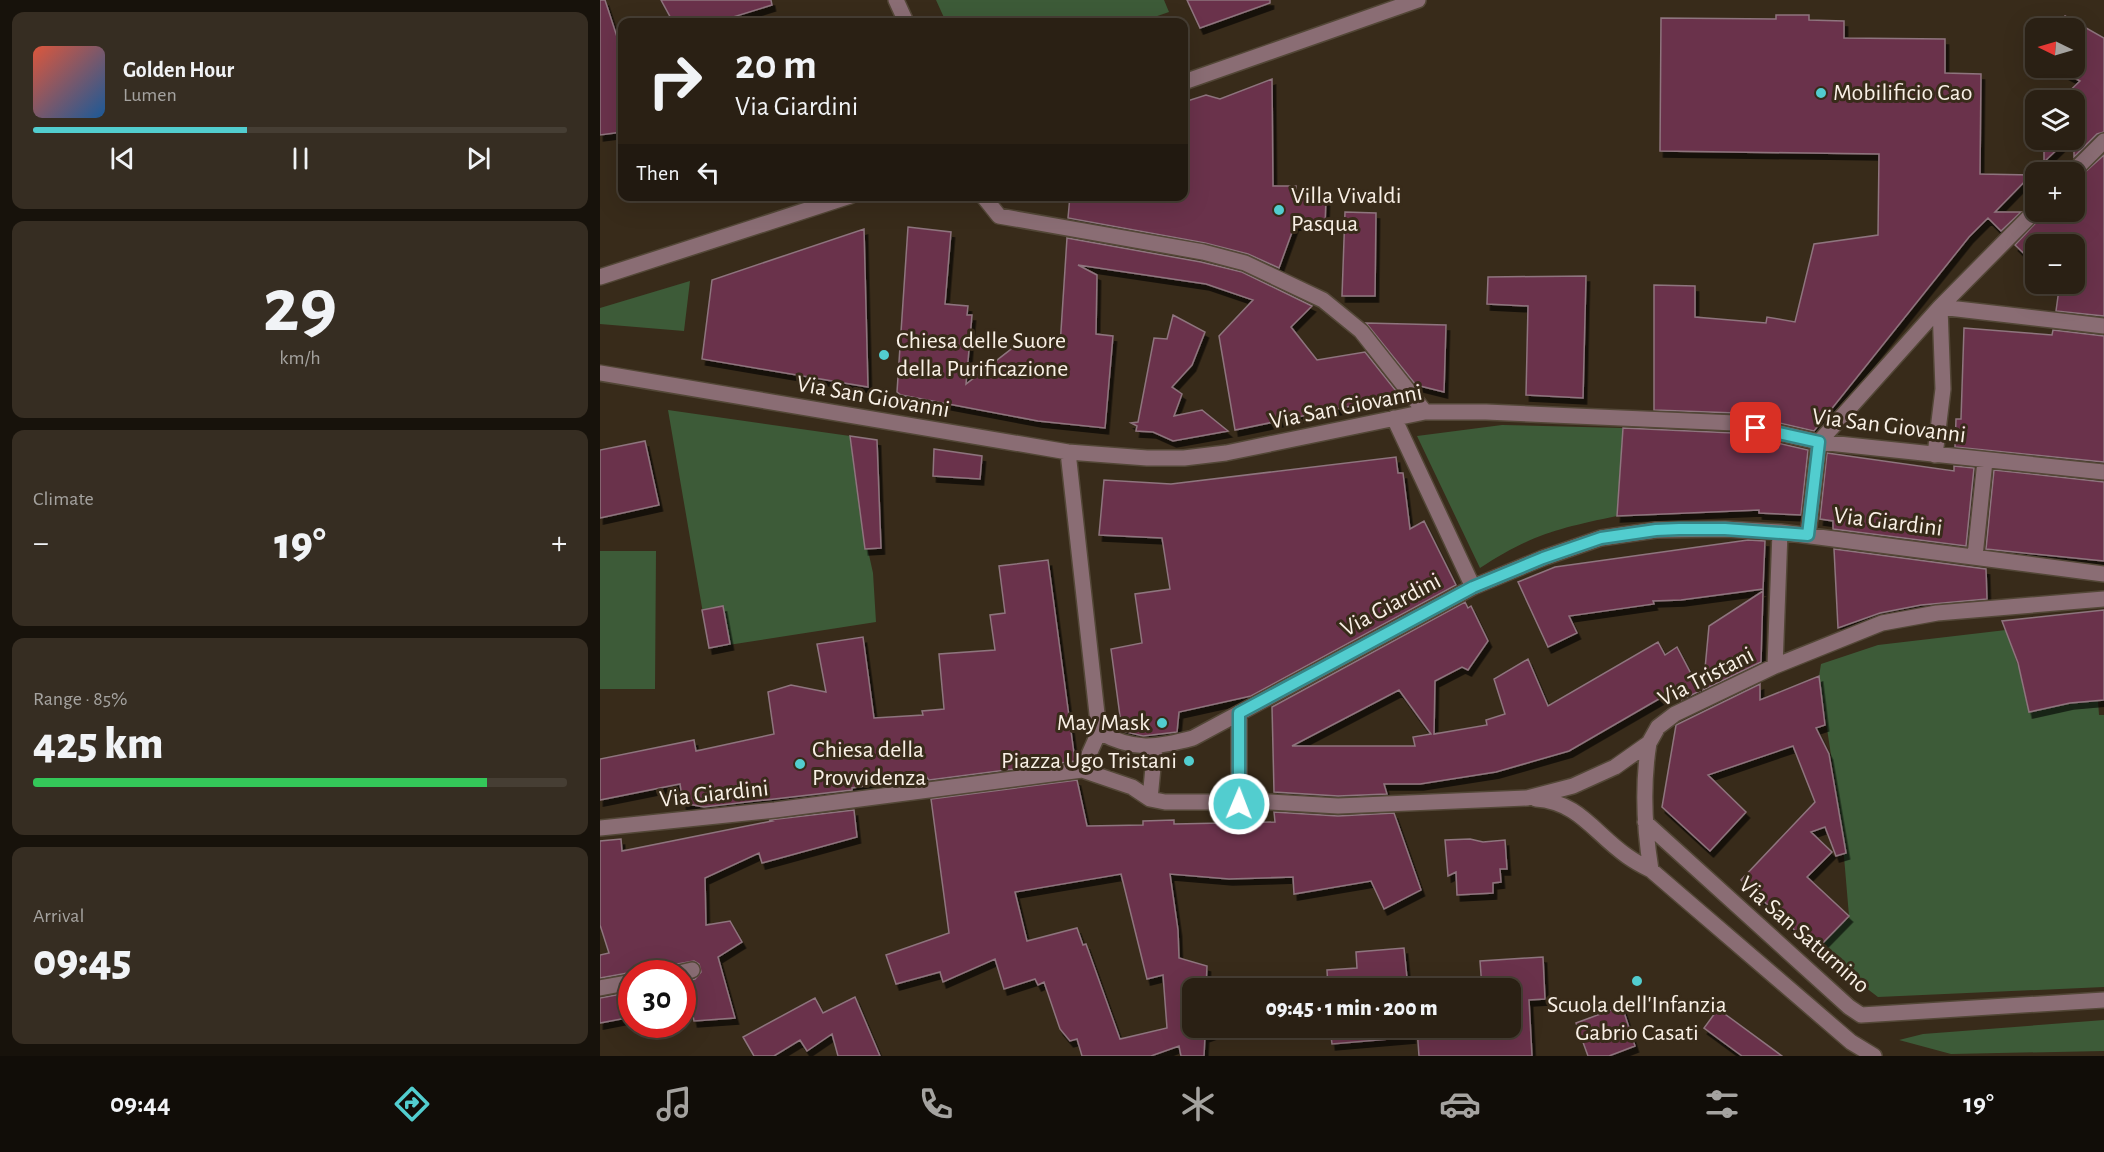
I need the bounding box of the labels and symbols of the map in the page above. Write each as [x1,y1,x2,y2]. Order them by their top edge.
north arrow [2025,18,2085,78]
place label: Mobilificio Cao [1833,81,1973,105]
marker: Mobilificio Cao [1814,86,1828,100]
place label: Villa Vivaldi Pasqua [1291,184,1402,236]
marker: Villa Vivaldi Pasqua [1272,203,1286,217]
place label: Chiesa delle Suore della Purificazione [896,329,1068,381]
marker: Chiesa delle Suore della Purificazione [877,348,891,362]
street label: Via San Giovanni [795,372,951,422]
street label: Via San Giovanni [1268,380,1424,434]
pin [1730,402,1781,453]
street label: Via San Giovanni [1811,405,1967,447]
street label: Via Giardini [1832,503,1944,541]
street label: Via Giardini [1337,569,1445,641]
street label: Via Tristani [1654,643,1758,711]
place label: May Mask [1057,711,1150,735]
marker: May Mask [1155,716,1169,730]
place label: Chiesa della Provvidenza [812,738,926,790]
place label: Piazza Ugo Tristani [1001,749,1177,773]
marker: Piazza Ugo Tristani [1182,754,1196,768]
marker: Chiesa della Provvidenza [793,757,807,771]
position arrow [1207,772,1271,836]
street label: Via Giardini [658,776,770,812]
street label: Via San Saturnino [1734,872,1874,998]
speed limit sign: 30 [618,960,696,1038]
marker: Scuola dell'Infanzia Gabrio Casati [1630,974,1644,988]
place label: Scuola dell'Infanzia Gabrio Casati [1547,993,1727,1045]

